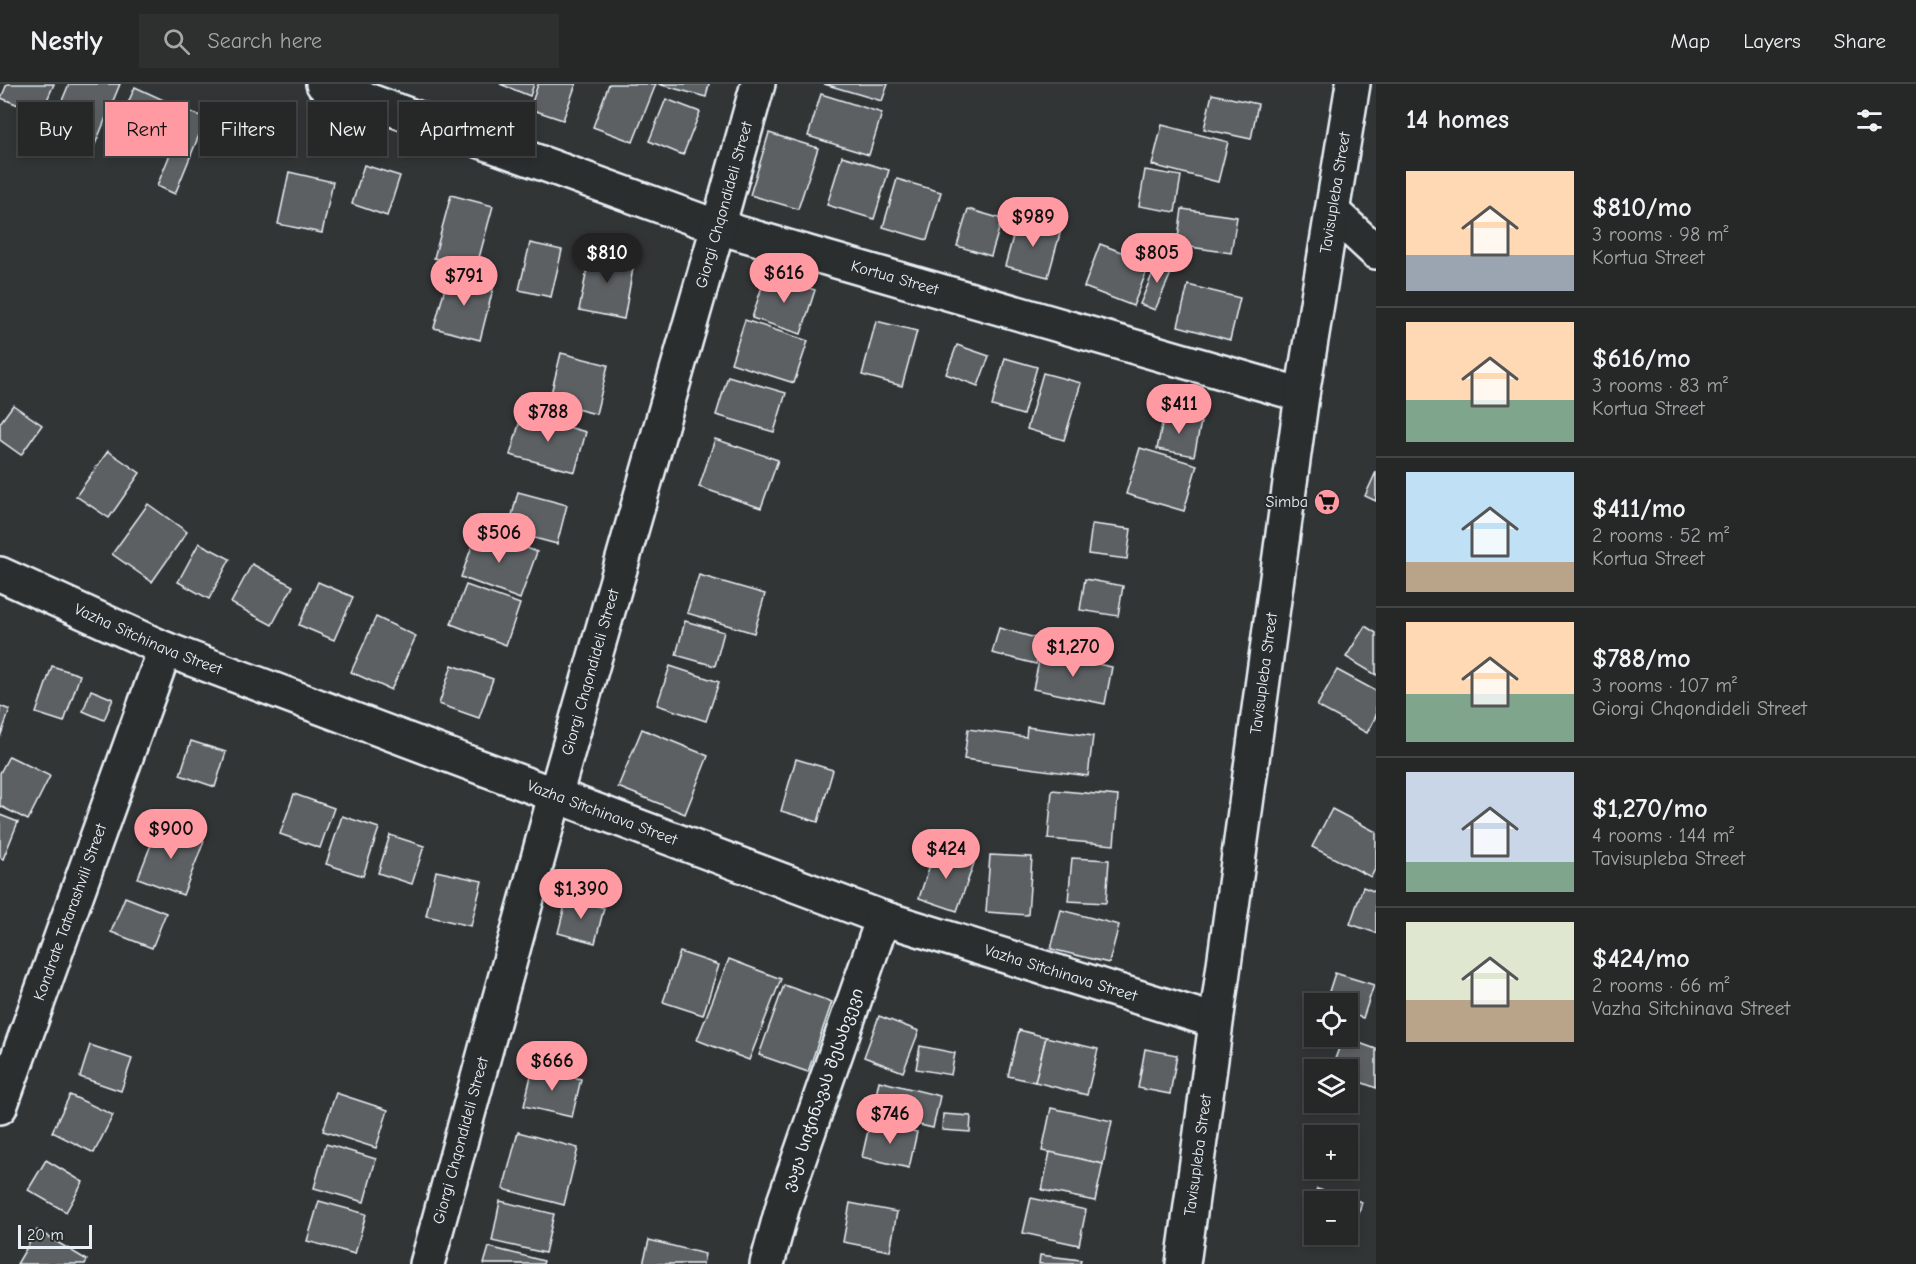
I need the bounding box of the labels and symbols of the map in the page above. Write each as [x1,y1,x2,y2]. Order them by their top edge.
street label: Giorgi Chqondideli Street [692,119,756,290]
street label: Tavisupleba Street [1316,130,1354,255]
pin: $989 [997,197,1069,248]
pin: $810 [571,233,643,284]
pin: $805 [1121,233,1193,284]
pin: $616 [748,253,820,304]
pin: $791 [428,256,500,307]
street label: Kortua Street [849,257,941,299]
pin: $411 [1143,384,1215,435]
pin: $788 [512,392,584,443]
supermarket icon: Simba [1312,487,1342,517]
place label: Simba [1265,493,1308,511]
pin: $506 [463,513,535,564]
street label: Giorgi Chqondideli Street [558,586,623,757]
street label: Vazha Sitchinava Street [71,600,225,679]
street label: Tavisupleba Street [1247,611,1281,736]
pin: $1,270 [1024,627,1122,678]
street label: Vazha Sitchinava Street [525,776,680,849]
pin: $900 [135,809,207,860]
street label: Kondrate Tatarashvili Street [30,821,110,1003]
pin: $424 [910,829,982,880]
pin: $1,390 [532,869,630,920]
street label: Vazha Sitchinava Street [982,941,1140,1005]
street label: ვაჟა სიჭინავას შესახვევი [779,986,867,1194]
pin: $666 [516,1041,588,1092]
street label: Giorgi Chqondideli Street [429,1055,492,1226]
street label: Tavisupleba Street [1181,1093,1215,1217]
pin: $746 [854,1094,926,1145]
scale bar [18,1222,92,1250]

